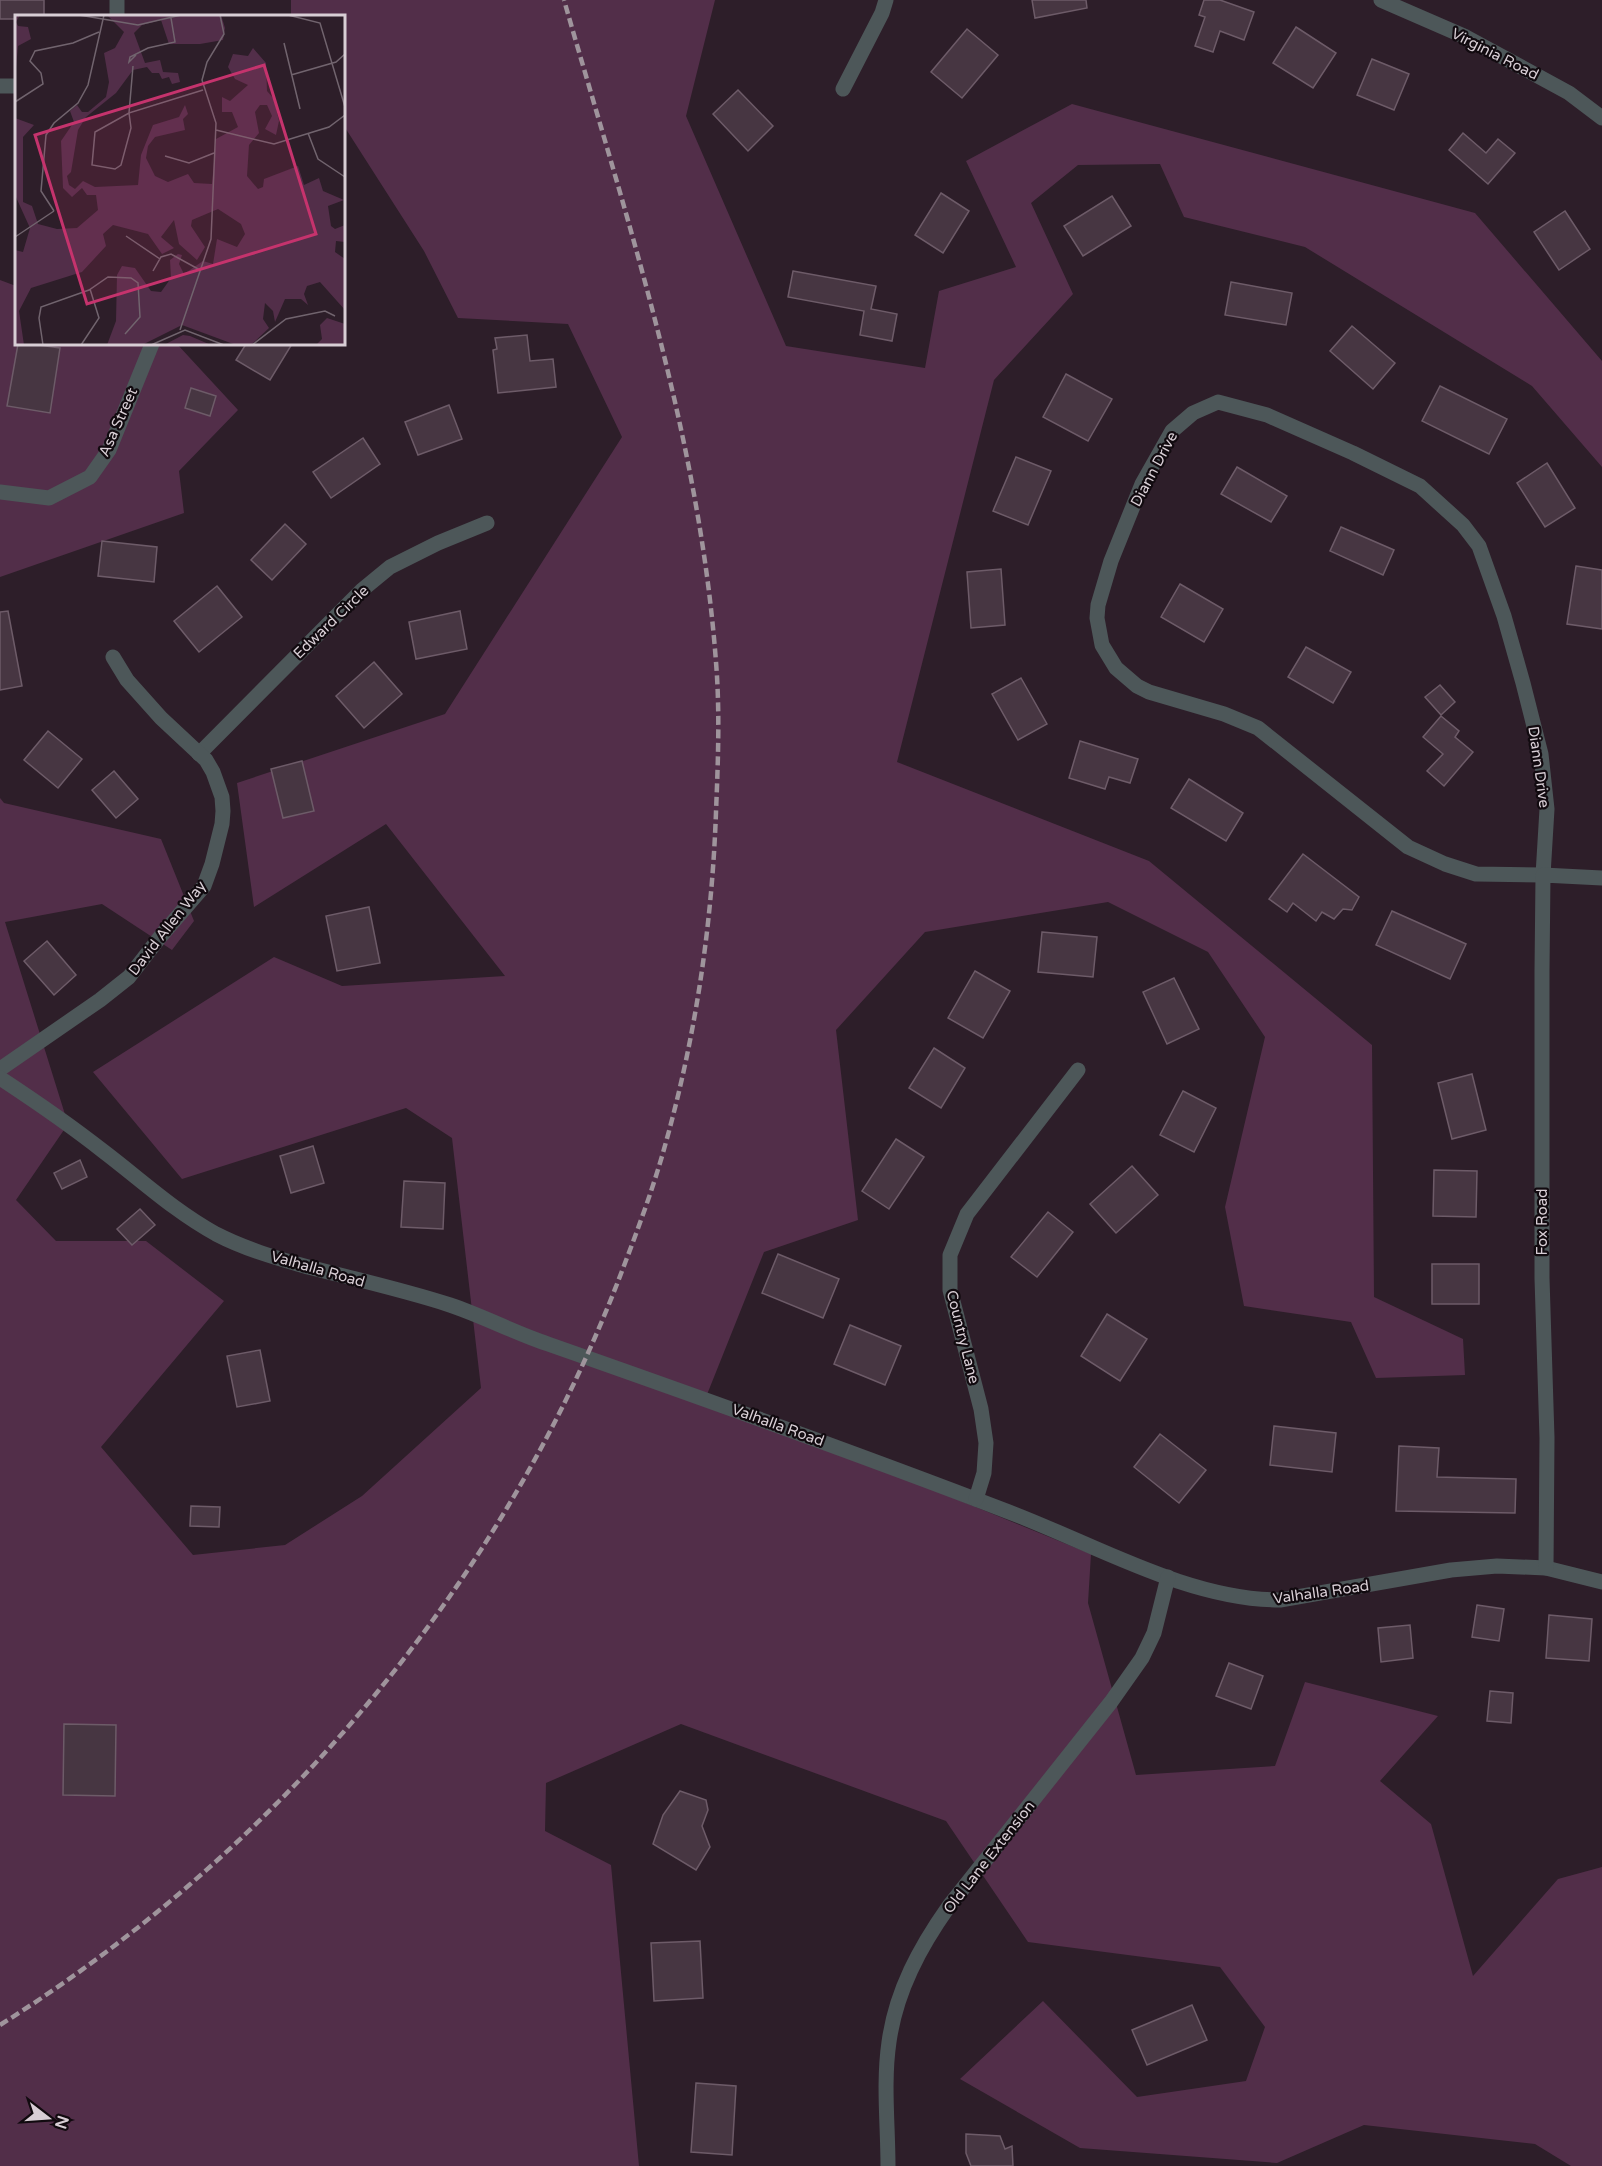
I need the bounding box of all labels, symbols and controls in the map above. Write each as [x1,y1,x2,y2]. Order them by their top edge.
inset map [15,15,345,345]
street label: Virginia Road [1448,24,1542,84]
street label: Asa Street [95,384,141,459]
street label: Diann Drive [1127,428,1181,510]
street label: Edward Circle [290,582,372,662]
street label: Diann Drive [1524,725,1554,809]
street label: David Allen Way [124,877,210,979]
street label: Fox Road [1533,1188,1551,1256]
street label: Valhalla Road [269,1247,367,1291]
street label: Country Lane [943,1288,983,1386]
street label: Valhalla Road [729,1400,827,1450]
street label: Valhalla Road [1272,1576,1370,1608]
street label: Old Lane Extension [939,1797,1039,1917]
north arrow [18,2088,78,2148]
text: N [50,2113,73,2131]

